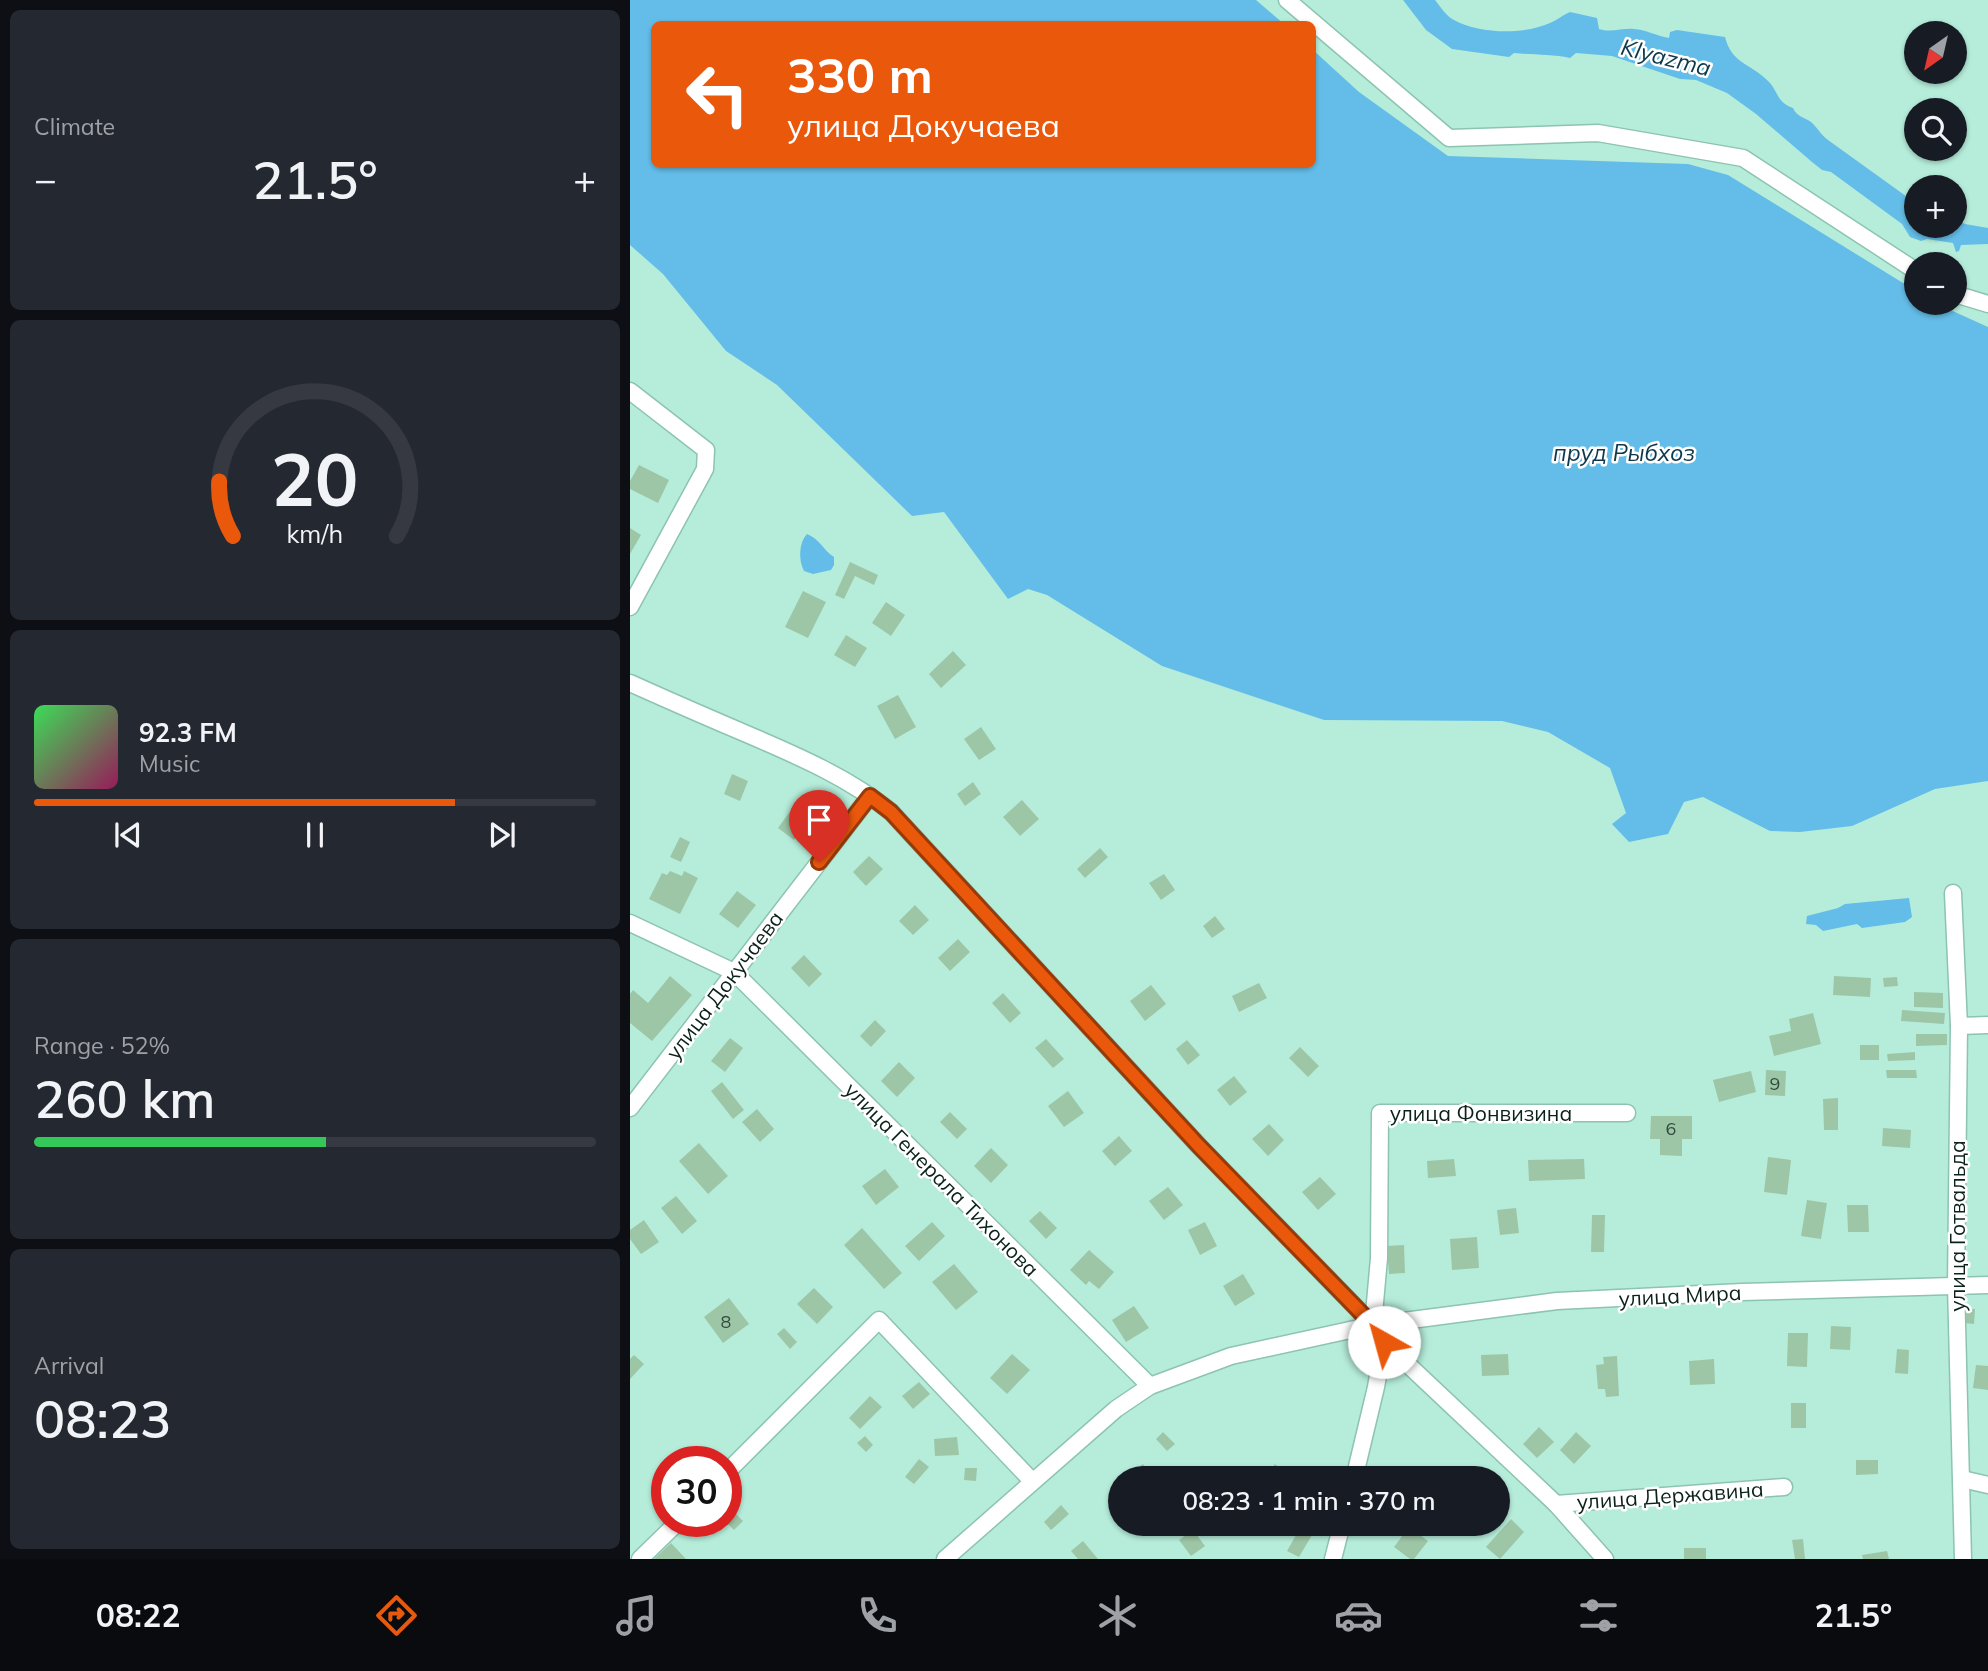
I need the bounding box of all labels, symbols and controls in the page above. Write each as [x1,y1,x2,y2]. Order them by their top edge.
north arrow [1904,21,1967,84]
map controls [1904,21,1967,315]
water label: Klyazma [1618,32,1714,82]
text: 330 m [787,44,933,105]
icon: left [672,49,763,140]
button: search [1904,98,1967,161]
text: улица Докучаева [787,105,1060,145]
text: Climate [34,112,115,141]
text: 21.5° [252,147,378,212]
text: − [34,155,57,203]
text: + [573,155,596,203]
button: + [1904,175,1967,238]
button: − [1904,252,1967,315]
text: 20 [271,433,359,524]
water label: пруд Рыбхоз [1553,438,1695,467]
text: km/h [287,517,343,548]
text: 92.3 FM [139,716,237,749]
text: Music [139,749,200,778]
pin [789,790,849,862]
icon: arrive [800,801,838,839]
icon: previous [109,816,147,854]
icon: pause [296,816,334,854]
icon: next [483,816,521,854]
street label: улица Докучаева [660,906,788,1064]
text: Range · 52% [34,1031,170,1060]
text: 260 km [34,1066,215,1131]
house number: 9 [1770,1072,1780,1095]
street label: улица Генерала Тихонова [839,1076,1045,1282]
street label: улица Фонвизина [1390,1100,1572,1126]
house number: 6 [1666,1117,1676,1140]
street label: улица Готвальда [1944,1140,1970,1312]
street label: улица Мира [1618,1279,1742,1311]
position arrow [1347,1305,1421,1379]
house number: 8 [721,1310,731,1333]
text: Arrival [34,1351,104,1380]
text: 08:23 [34,1386,171,1451]
speed limit sign: 30 [651,1446,742,1537]
street label: улица Державина [1576,1475,1764,1515]
text: 08:23 · 1 min · 370 m [1182,1484,1436,1517]
icon: directions [372,1591,421,1640]
icon: music [612,1591,661,1640]
icon: phone [853,1591,902,1640]
icon: climate [1093,1591,1142,1640]
icon: car [1334,1591,1383,1640]
icon: filters [1574,1591,1623,1640]
text: 08:22 [96,1595,180,1635]
text: 21.5° [1815,1595,1892,1635]

